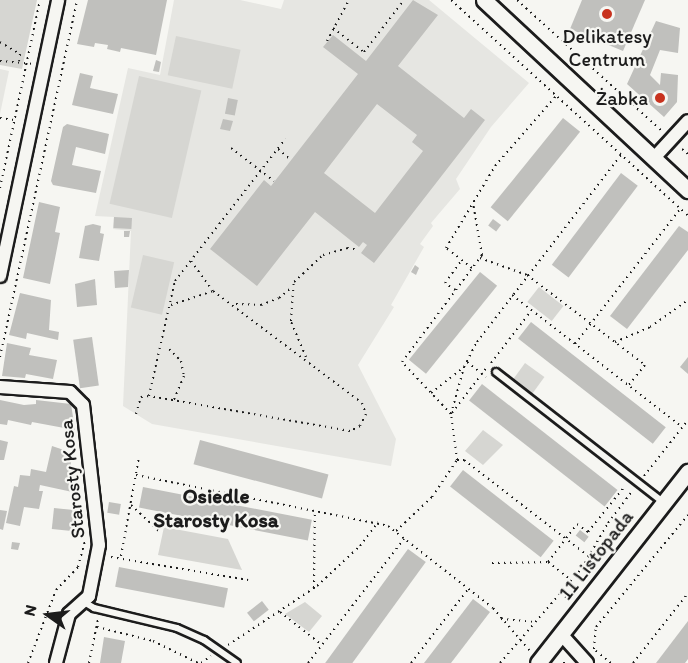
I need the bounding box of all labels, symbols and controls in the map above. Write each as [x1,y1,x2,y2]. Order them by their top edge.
marker: Delikatesy Centrum [600,7,614,21]
place label: Delikatesy Centrum [562,24,652,71]
place label: Żabka [596,86,648,110]
marker: Żabka [653,91,667,105]
street label: Starosty Kosa [54,419,90,539]
district label: Osiedle Starosty Kosa [154,483,278,533]
street label: 11 Listopada [554,505,638,605]
north arrow [18,585,78,645]
text: N [20,603,41,618]

